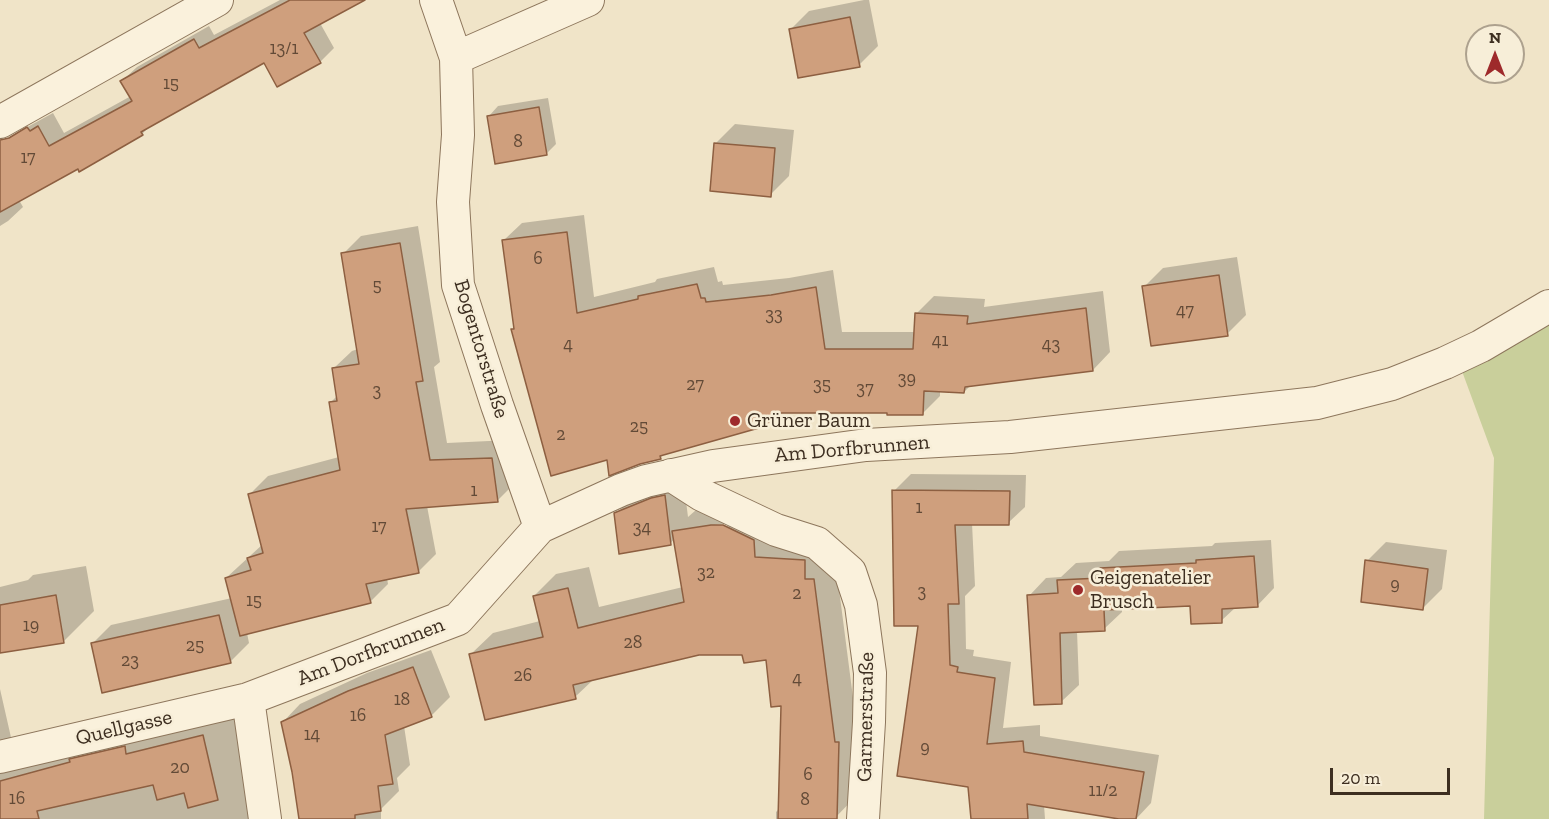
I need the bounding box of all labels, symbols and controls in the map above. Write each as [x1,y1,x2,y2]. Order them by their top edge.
north arrow [1465,24,1525,84]
text: N [1489,28,1501,47]
house number: 13/1 [270,38,298,60]
house number: 15 [163,73,179,95]
house number: 8 [513,131,523,153]
house number: 17 [20,147,36,169]
house number: 6 [533,248,543,270]
house number: 5 [372,275,382,297]
street label: Bogentorstraße [448,277,514,421]
house number: 47 [1176,300,1194,322]
house number: 33 [765,304,783,326]
house number: 41 [932,330,948,352]
house number: 4 [563,334,573,356]
house number: 43 [1042,334,1060,356]
house number: 39 [898,368,916,390]
house number: 27 [686,374,704,396]
house number: 35 [813,374,831,396]
house number: 37 [856,378,874,400]
house number: 3 [373,380,381,402]
place label: Grüner Baum [747,408,870,434]
marker: Grüner Baum [728,414,742,428]
house number: 25 [630,416,648,438]
house number: 2 [556,424,566,446]
street label: Am Dorfbrunnen [773,430,931,468]
house number: 1 [471,480,477,502]
house number: 1 [916,497,922,519]
house number: 17 [371,516,387,538]
house number: 34 [633,517,651,539]
house number: 32 [697,562,715,584]
place label: Geigenatelier Brusch [1090,565,1212,615]
house number: 9 [1390,574,1400,596]
house number: 3 [918,581,926,603]
house number: 2 [792,583,802,605]
marker: Geigenatelier Brusch [1071,583,1085,597]
house number: 15 [246,590,262,612]
street label: Am Dorfbrunnen [294,612,448,692]
house number: 19 [23,615,39,637]
house number: 28 [624,632,642,654]
house number: 25 [186,635,204,657]
house number: 23 [121,650,139,672]
street label: Garmerstraße [852,652,880,782]
house number: 26 [514,665,532,687]
house number: 4 [792,668,802,690]
house number: 18 [394,689,410,711]
street label: Quellgasse [73,705,175,751]
house number: 16 [350,705,366,727]
house number: 14 [304,724,320,746]
house number: 9 [920,737,930,759]
scale bar [1333,756,1453,794]
house number: 20 [170,757,190,779]
house number: 6 [803,764,813,786]
text: 20 m [1341,767,1380,789]
house number: 11/2 [1088,780,1118,802]
house number: 16 [9,788,25,810]
house number: 8 [800,789,810,811]

